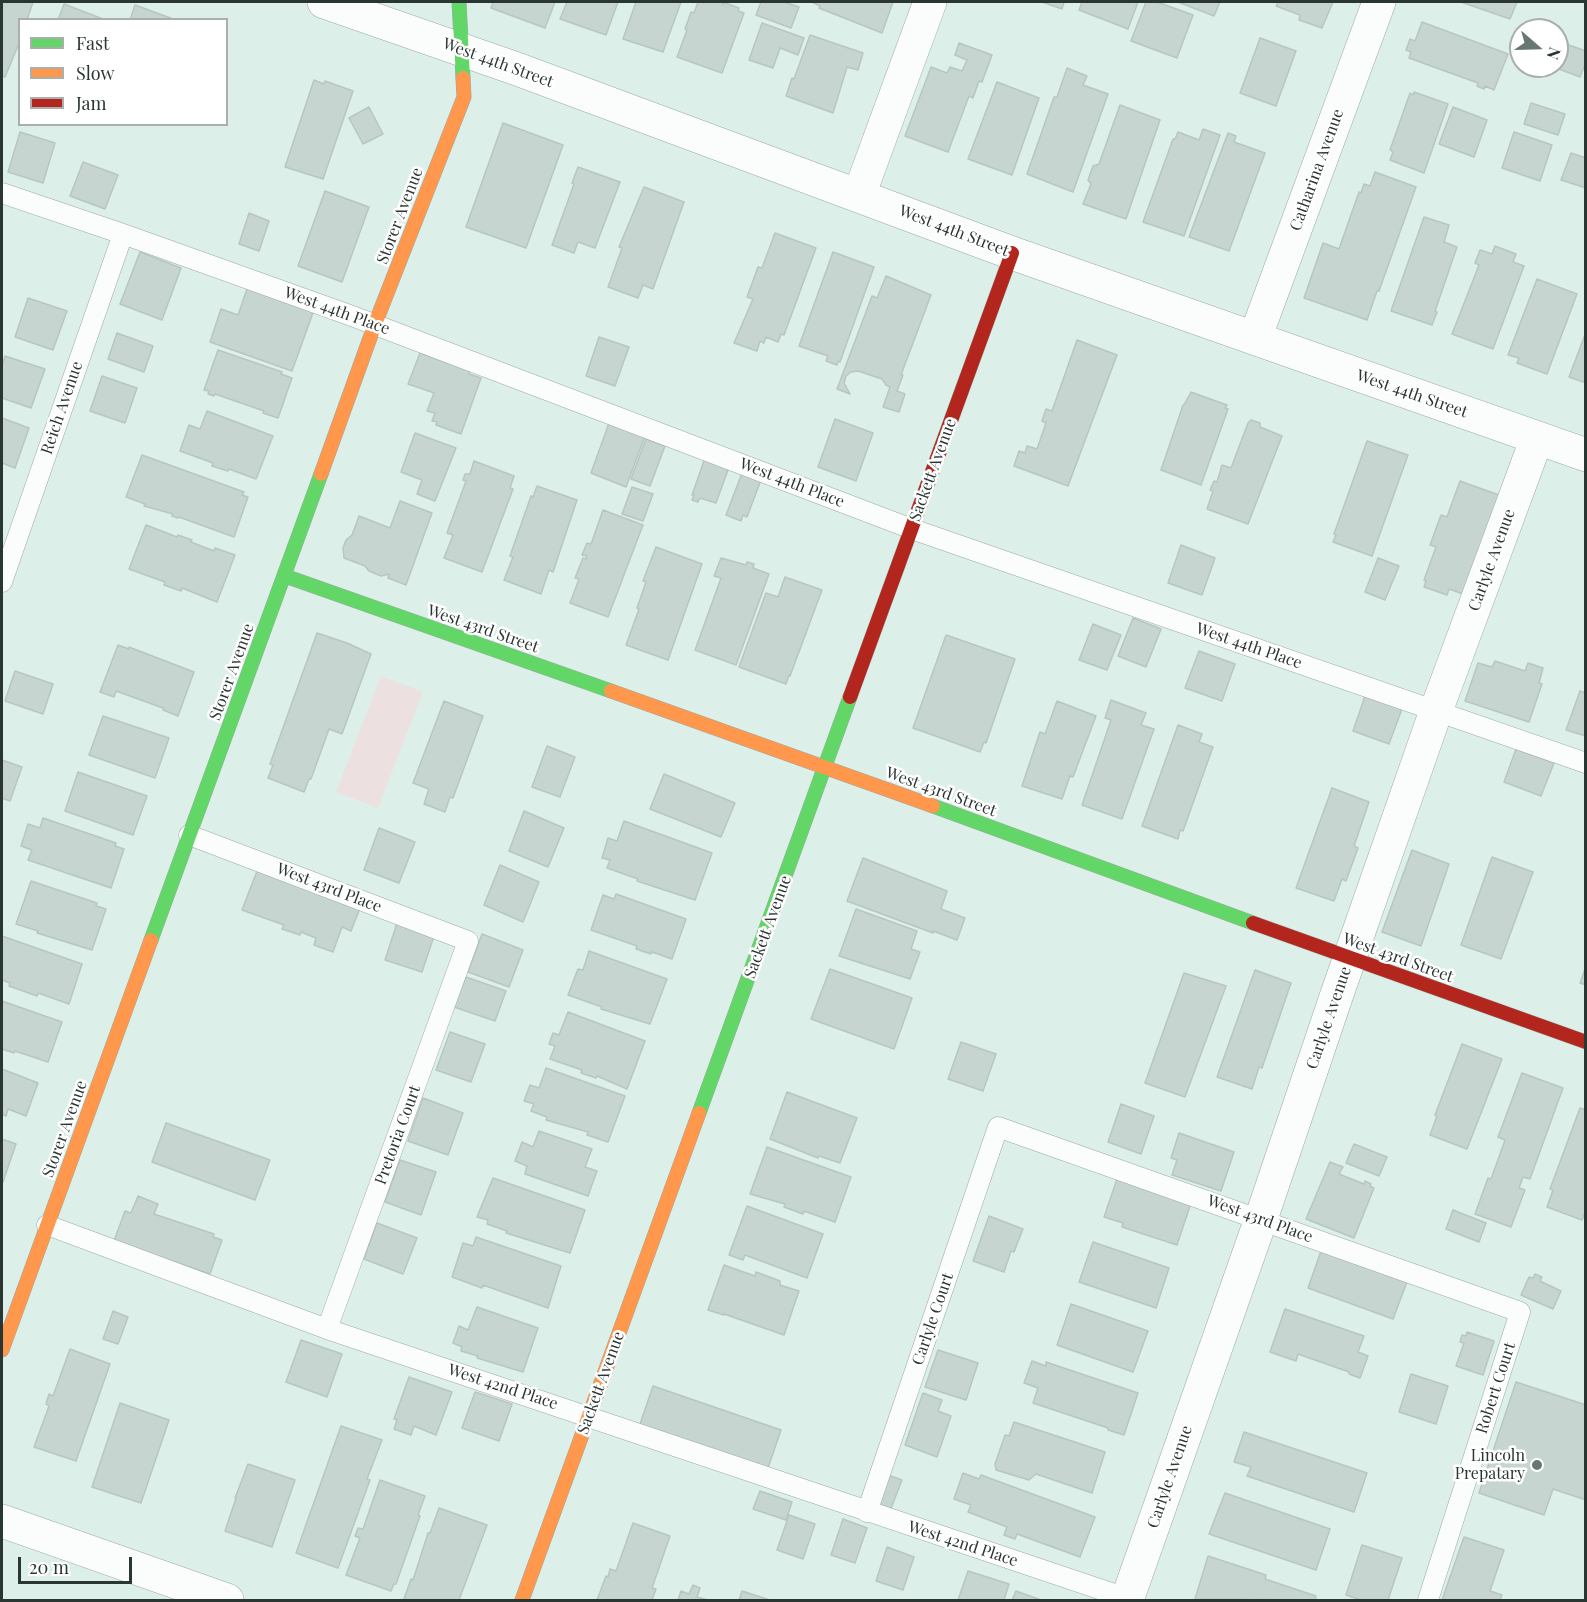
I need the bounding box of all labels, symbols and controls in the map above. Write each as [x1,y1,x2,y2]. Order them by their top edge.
legend [18,18,228,126]
north arrow [1509,18,1569,78]
text: Fast [76,31,109,55]
street label: West 44th Street [440,34,556,92]
text: N [1543,45,1566,63]
text: Slow [76,61,114,85]
text: Jam [76,91,106,115]
street label: Catharina Avenue [1286,107,1348,233]
street label: Storer Avenue [373,165,427,267]
street label: West 44th Street [896,201,1012,261]
street label: West 44th Place [282,283,392,339]
street label: Reich Avenue [37,359,87,457]
street label: West 44th Street [1354,366,1470,422]
street label: Sackett Avenue [905,416,961,524]
street label: West 44th Place [737,454,847,512]
street label: Carlyle Avenue [1465,506,1519,614]
street label: West 43rd Street [425,601,541,657]
street label: West 44th Place [1194,619,1304,673]
street label: Storer Avenue [206,621,258,723]
street label: West 43rd Street [883,763,999,821]
street label: West 43rd Place [274,859,384,917]
street label: Sackett Avenue [740,873,796,981]
street label: West 43rd Street [1340,929,1456,987]
street label: Carlyle Avenue [1302,964,1356,1072]
street label: Storer Avenue [39,1078,91,1180]
street label: Pretoria Court [371,1083,425,1187]
street label: West 43rd Place [1205,1191,1315,1247]
street label: Carlyle Court [908,1270,958,1368]
street label: Sackett Avenue [573,1329,629,1437]
street label: Robert Court [1472,1340,1520,1436]
street label: West 42nd Place [446,1360,560,1414]
street label: Carlyle Avenue [1143,1423,1197,1531]
place label: Lincoln Prepatary [1455,1446,1525,1484]
marker: Lincoln Prepatary [1530,1458,1544,1472]
street label: West 42nd Place [906,1517,1020,1571]
scale bar [21,1545,135,1583]
text: 20 m [29,1555,69,1579]

